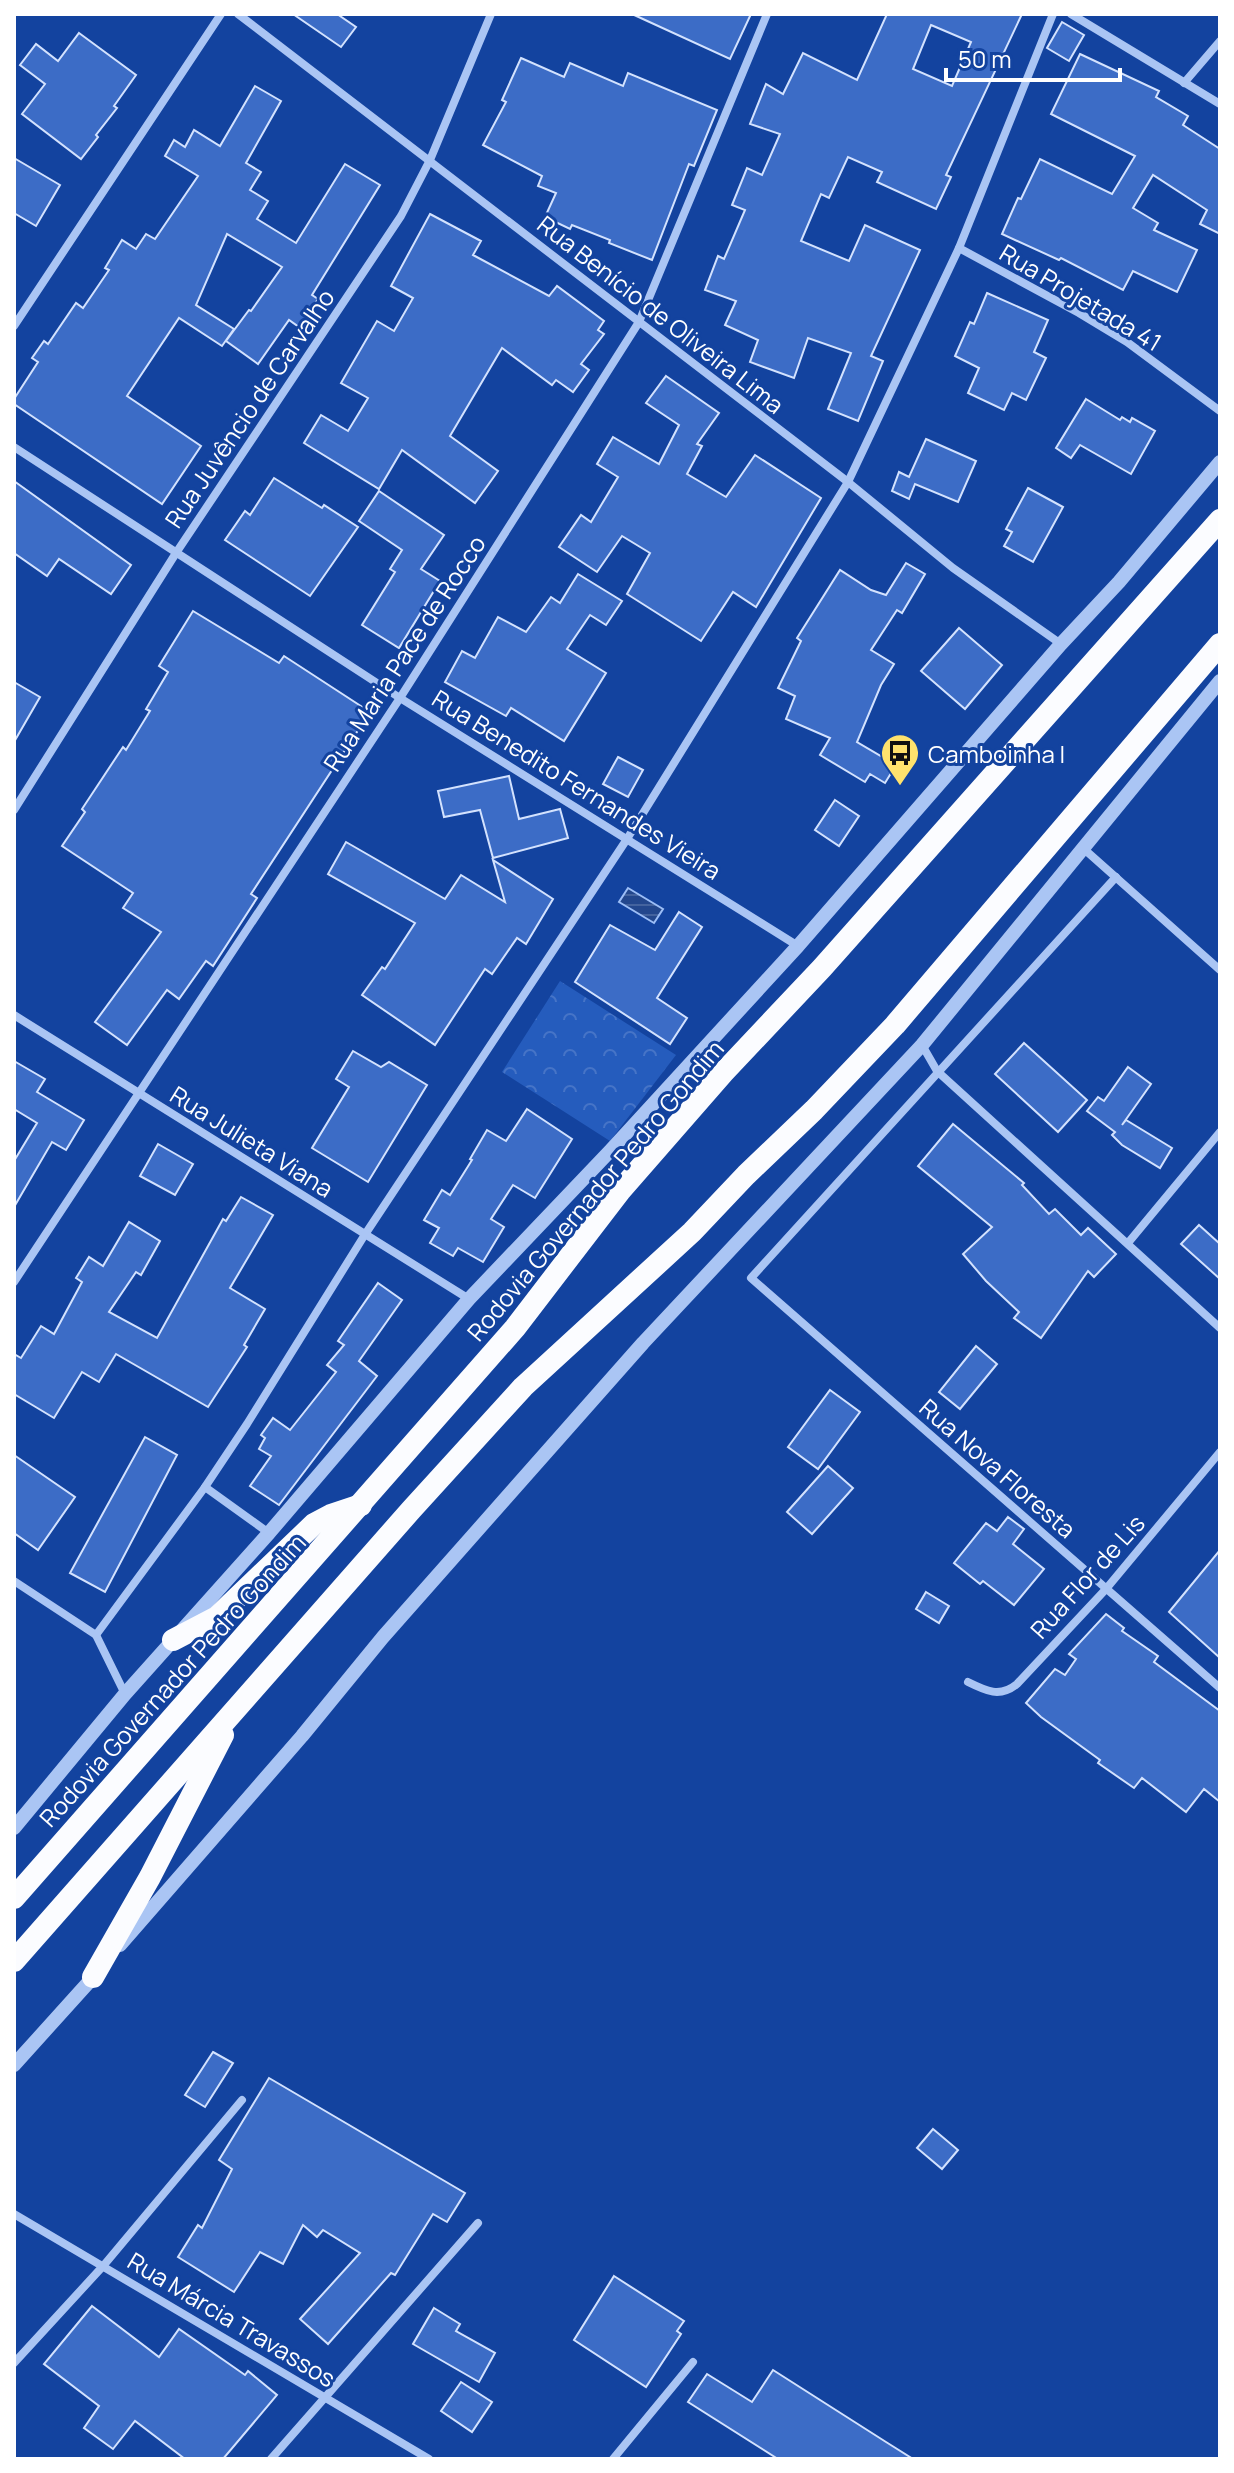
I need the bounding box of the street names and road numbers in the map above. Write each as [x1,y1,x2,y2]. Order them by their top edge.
street label: Rua Benício de Oliveira Lima [531,207,791,421]
street label: Rua Projetada 41 [994,236,1168,358]
street label: Rua Juvêncio de Carvalho [157,282,341,534]
street label: Rua Maria Pace de Rocco [315,529,493,777]
street label: Rua Benedito Fernandes Vieira [426,681,728,887]
street label: Rodovia Governador Pedro Gondim [459,1033,731,1347]
street label: Rua Julieta Viana [164,1078,340,1204]
street label: Rua Nova Floresta [913,1391,1083,1545]
street label: Rua Flor de Lis [1022,1507,1152,1645]
street label: Rodovia Governador Pedro Gondim [32,1527,312,1833]
street label: Rua Márcia Travassos [122,2244,342,2394]

